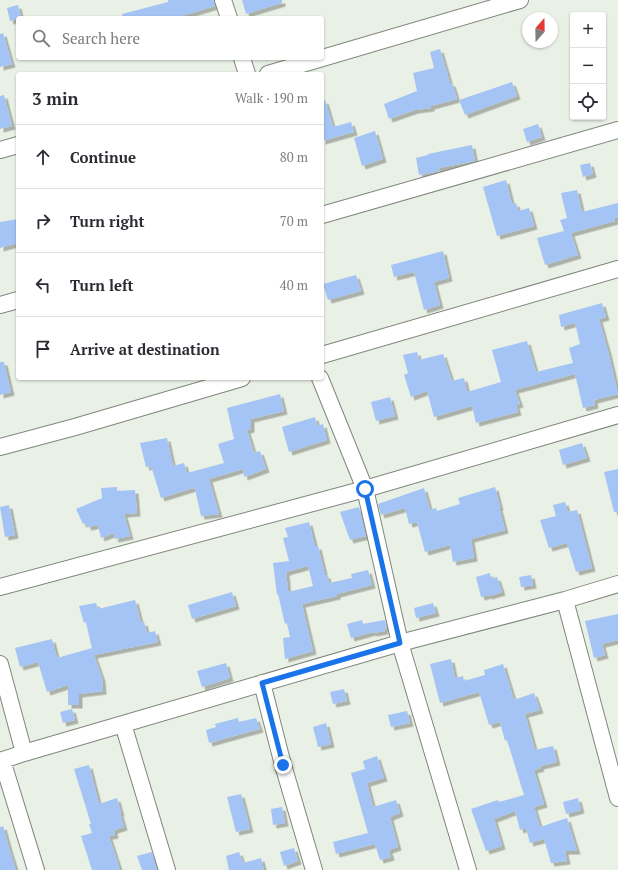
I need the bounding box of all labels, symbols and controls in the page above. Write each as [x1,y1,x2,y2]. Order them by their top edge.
north arrow [522,12,558,48]
map controls [570,12,606,120]
button: + [570,12,606,48]
search box [16,16,324,60]
icon: search [30,27,52,49]
text: Search here [62,28,140,48]
button: − [570,48,606,84]
button: locate [570,84,606,120]
text: 3 min [32,87,79,110]
text: Walk · 190 m [235,89,308,107]
icon: ahead [32,146,54,168]
text: Continue [70,147,136,167]
text: 80 m [280,148,308,166]
icon: right [32,210,54,232]
text: Turn right [70,211,145,231]
text: 70 m [280,212,308,230]
icon: left [32,274,54,296]
text: Turn left [70,275,134,295]
text: 40 m [280,276,308,294]
icon: arrive [32,338,54,360]
text: Arrive at destination [70,339,220,359]
route start [356,480,374,498]
route end [274,756,292,774]

